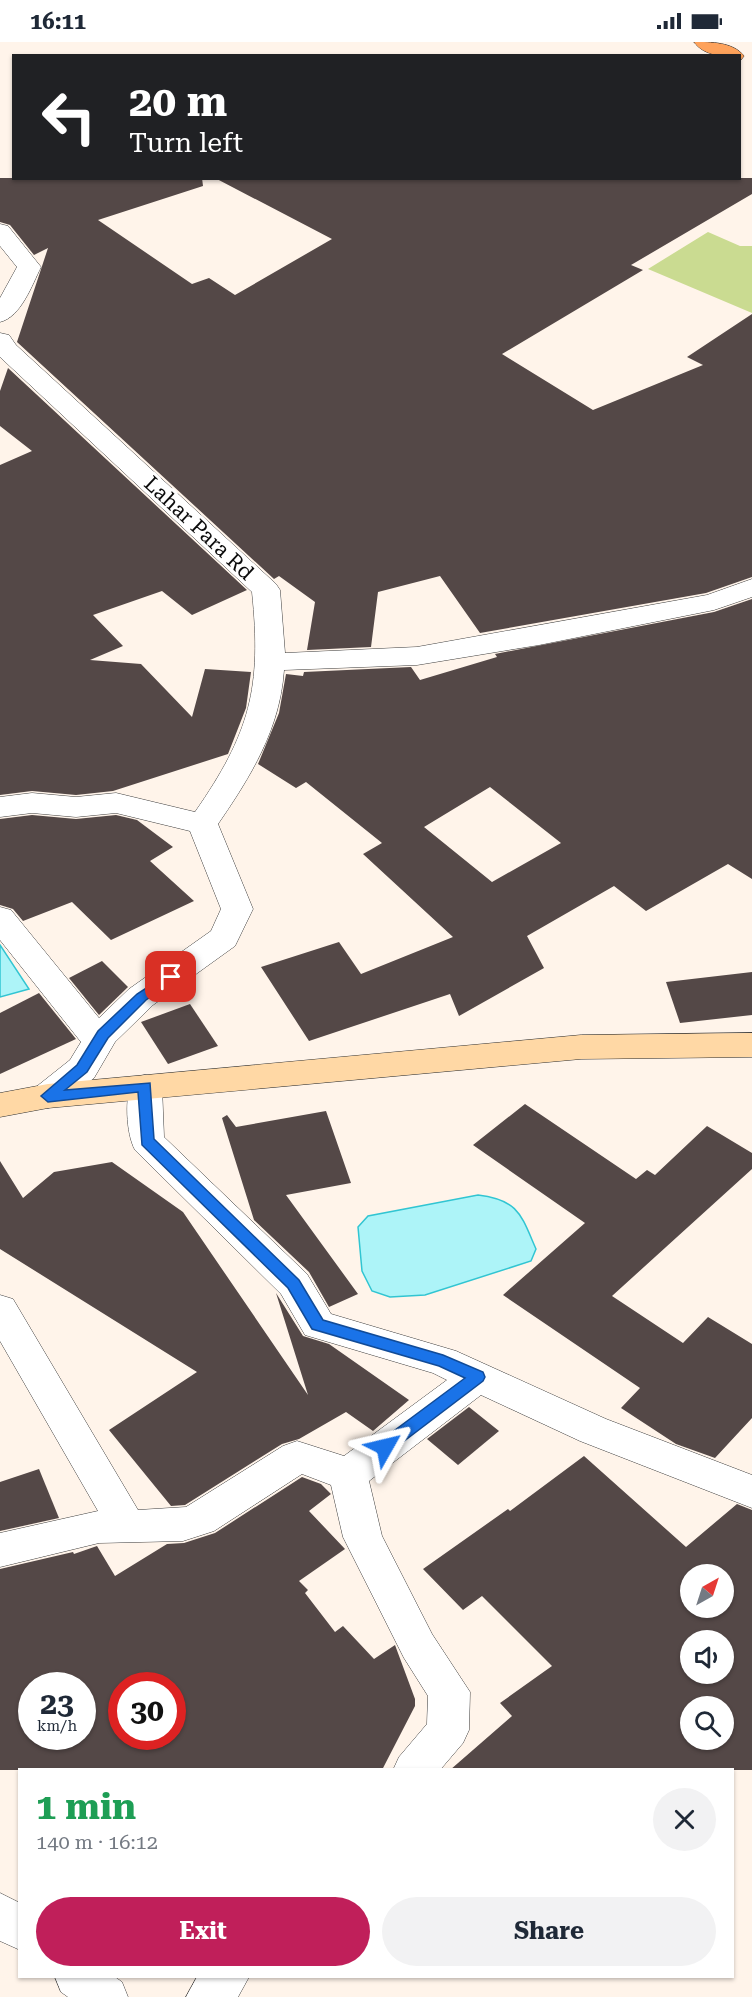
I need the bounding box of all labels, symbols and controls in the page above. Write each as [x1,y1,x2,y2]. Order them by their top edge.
text: 16:11 [30,9,86,34]
text: 20 m [129,77,227,126]
icon: left [30,78,108,156]
text: Turn left [129,127,243,159]
street label: Lahar Para Rd [139,471,259,585]
pin [145,951,196,1002]
icon: arrive [154,960,187,993]
position arrow [353,1415,417,1479]
north arrow [680,1564,734,1618]
map controls [680,1564,734,1750]
button: sound [680,1630,734,1684]
speed limit sign: 30 [108,1672,186,1750]
text: 23 [40,1686,74,1721]
button: search [680,1696,734,1750]
text: km/h [37,1717,77,1735]
text: 1 min [36,1786,136,1828]
button: close [653,1788,716,1851]
text: 140 m · 16:12 [36,1830,158,1854]
button: Exit [36,1897,370,1966]
button: Share [382,1897,716,1966]

